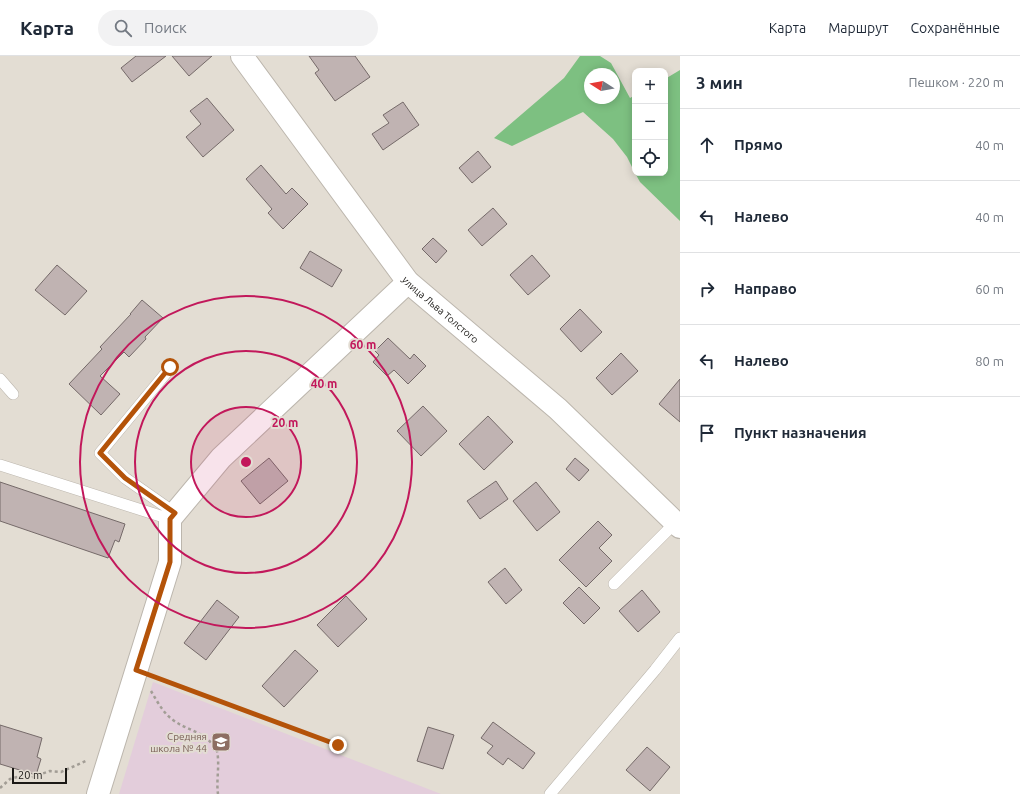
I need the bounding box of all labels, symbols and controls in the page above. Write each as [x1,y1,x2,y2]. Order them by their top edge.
search box [98,10,378,46]
text: Карта [20,17,74,39]
icon: search [112,17,134,39]
text: Поиск [144,19,187,36]
text: Карта [769,20,806,36]
text: Маршрут [828,20,889,36]
text: Сохранённые [911,20,1000,36]
north arrow [584,68,620,104]
map controls [632,68,668,176]
button: + [632,68,668,104]
text: 3 мин [696,73,743,92]
text: Пешком · 220 m [908,75,1004,89]
button: − [632,104,668,140]
icon: ahead [696,134,718,156]
text: Прямо [734,136,783,153]
text: 40 m [975,138,1004,152]
button: locate [632,140,668,176]
icon: left [696,206,718,228]
text: Налево [734,208,789,225]
text: 40 m [975,210,1004,224]
street label: улица Льва Толстого [400,274,481,345]
icon: right [696,278,718,300]
text: Направо [734,280,797,297]
text: 60 m [975,282,1004,296]
text: 60 m [350,338,376,351]
icon: left [696,350,718,372]
text: Налево [734,352,789,369]
text: 80 m [975,354,1004,368]
route start [161,358,179,376]
text: 40 m [311,377,337,390]
text: 20 m [272,416,298,429]
icon: arrive [696,422,718,444]
text: Пункт назначения [734,424,867,441]
centre of rings [239,455,253,469]
place label: Средняя школа № 44 [150,731,207,754]
school or university icon: Средняя школа № 44 [210,731,232,753]
route end [329,736,347,754]
scale bar [12,766,67,785]
text: 20 m [18,769,42,781]

